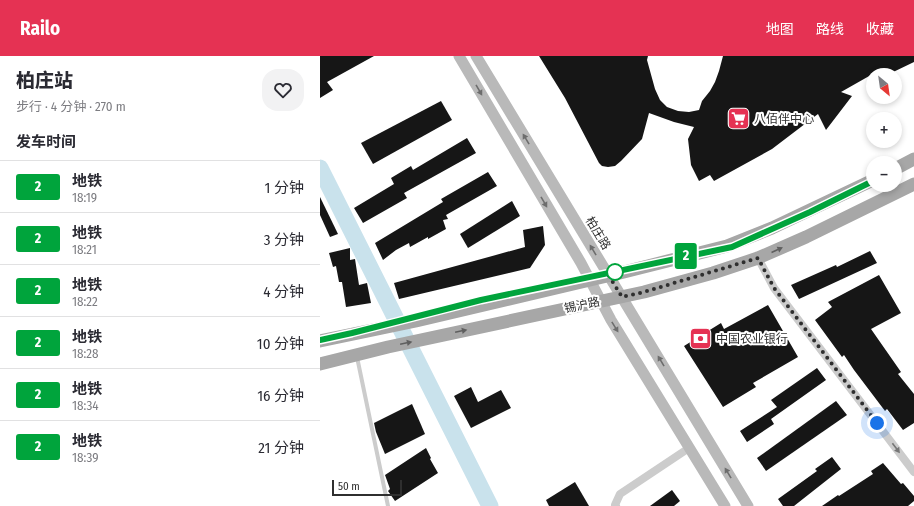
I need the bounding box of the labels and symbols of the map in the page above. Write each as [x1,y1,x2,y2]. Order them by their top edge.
north arrow [866,68,902,104]
one-way arrow [475,84,482,96]
supermarket icon: 八佰伴中心 [726,106,752,132]
place label: 八佰伴中心 [754,112,814,126]
one-way arrow [523,133,530,145]
one-way arrow [541,196,548,208]
street label: 柏庄路 [583,214,613,252]
line badge: 2 [673,243,699,269]
one-way arrow [590,244,597,256]
one-way arrow [771,247,782,253]
unlabelled marker [606,263,624,281]
street label: 锡沪路 [563,294,601,316]
one-way arrow [611,322,619,332]
bank icon: 中国农业银行 [687,326,713,352]
one-way arrow [455,328,468,334]
place label: 中国农业银行 [716,332,788,346]
one-way arrow [399,340,412,346]
one-way arrow [657,355,664,367]
your location [867,413,887,433]
one-way arrow [892,443,900,454]
one-way arrow [724,468,732,478]
scale bar [332,478,402,497]

